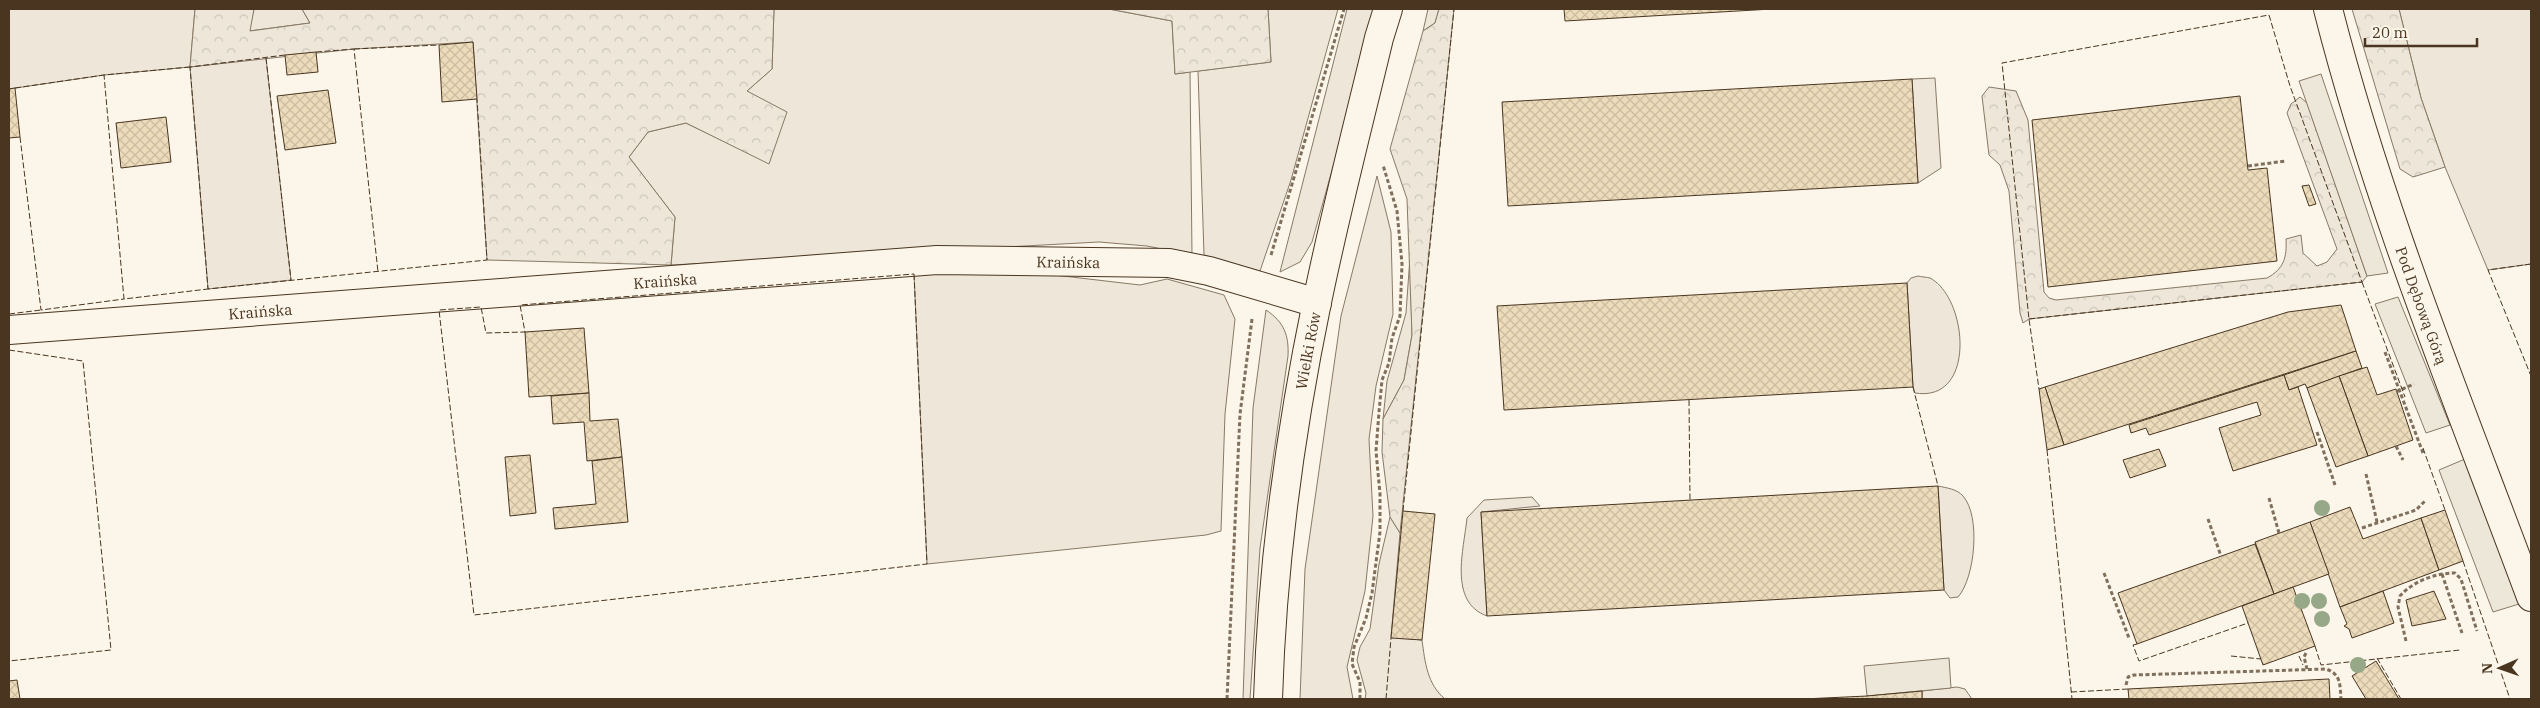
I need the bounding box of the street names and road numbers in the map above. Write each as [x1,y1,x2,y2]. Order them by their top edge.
street label: Pod Dębową Górą [2392,244,2452,367]
street label: Kraińska [1036,252,1100,272]
street label: Kraińska [633,269,698,292]
street label: Kraińska [228,299,293,323]
street label: Wielki Rów [1291,310,1324,391]

